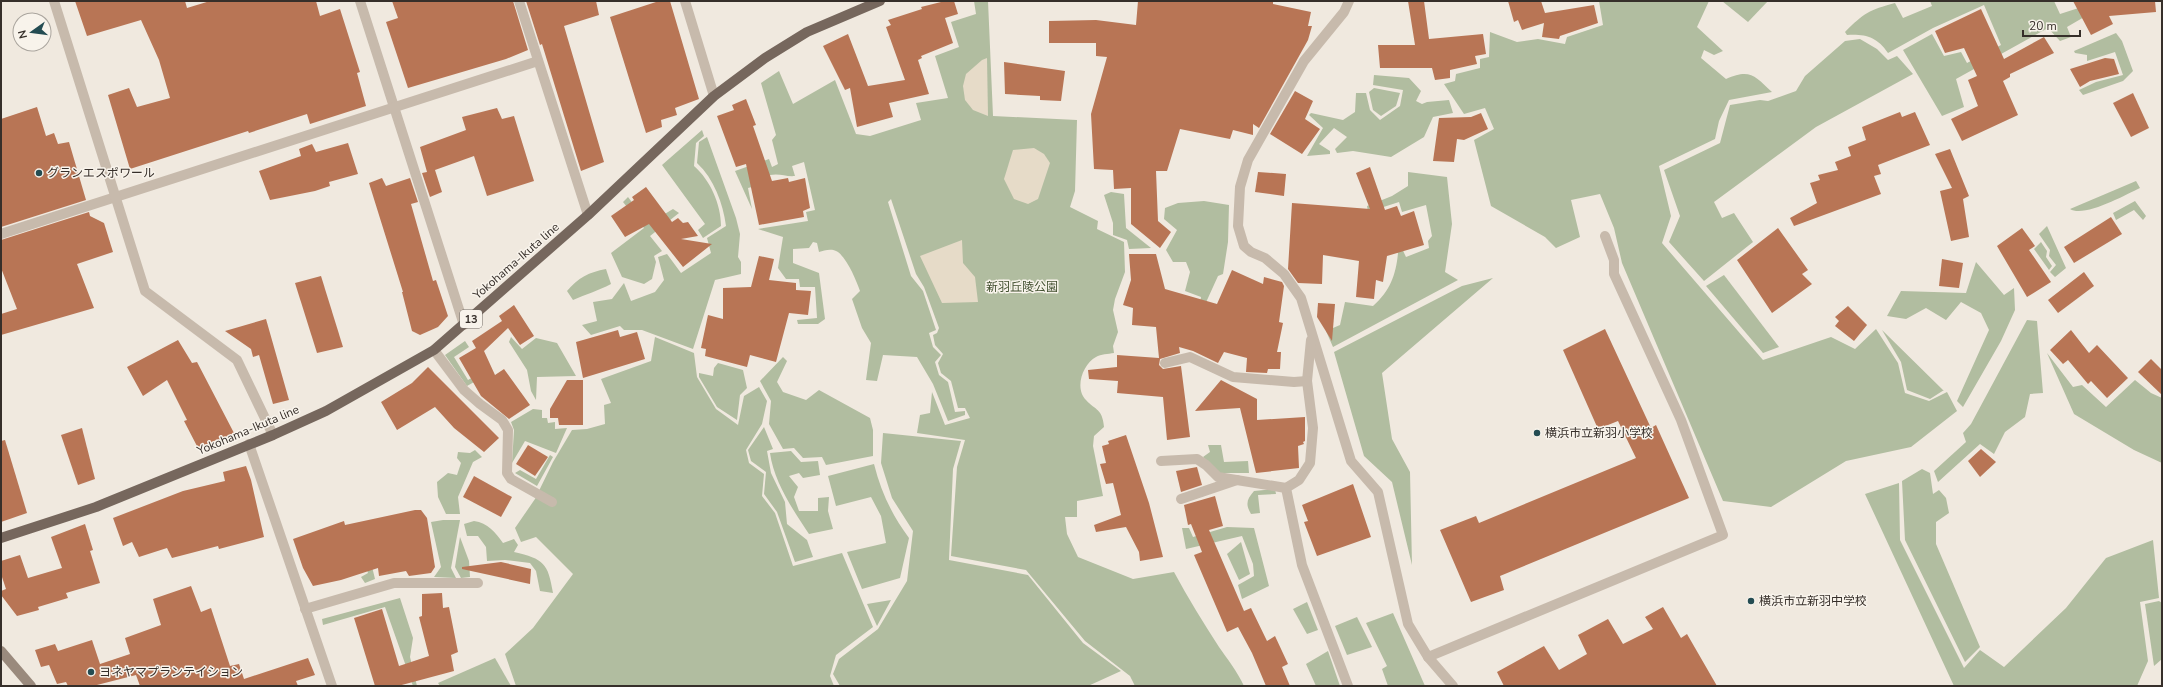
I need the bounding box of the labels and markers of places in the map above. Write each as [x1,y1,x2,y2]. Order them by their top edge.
place label: グランエスポワール [47,165,155,181]
marker: グランエスポワール [34,168,44,178]
place label: 横浜市立新羽小学校 [1545,425,1653,441]
marker: 横浜市立新羽小学校 [1532,428,1542,438]
place label: 横浜市立新羽中学校 [1759,593,1867,609]
marker: 横浜市立新羽中学校 [1746,596,1756,606]
place label: ヨネヤマプランテイション [99,664,243,680]
marker: ヨネヤマプランテイション [86,667,96,677]

